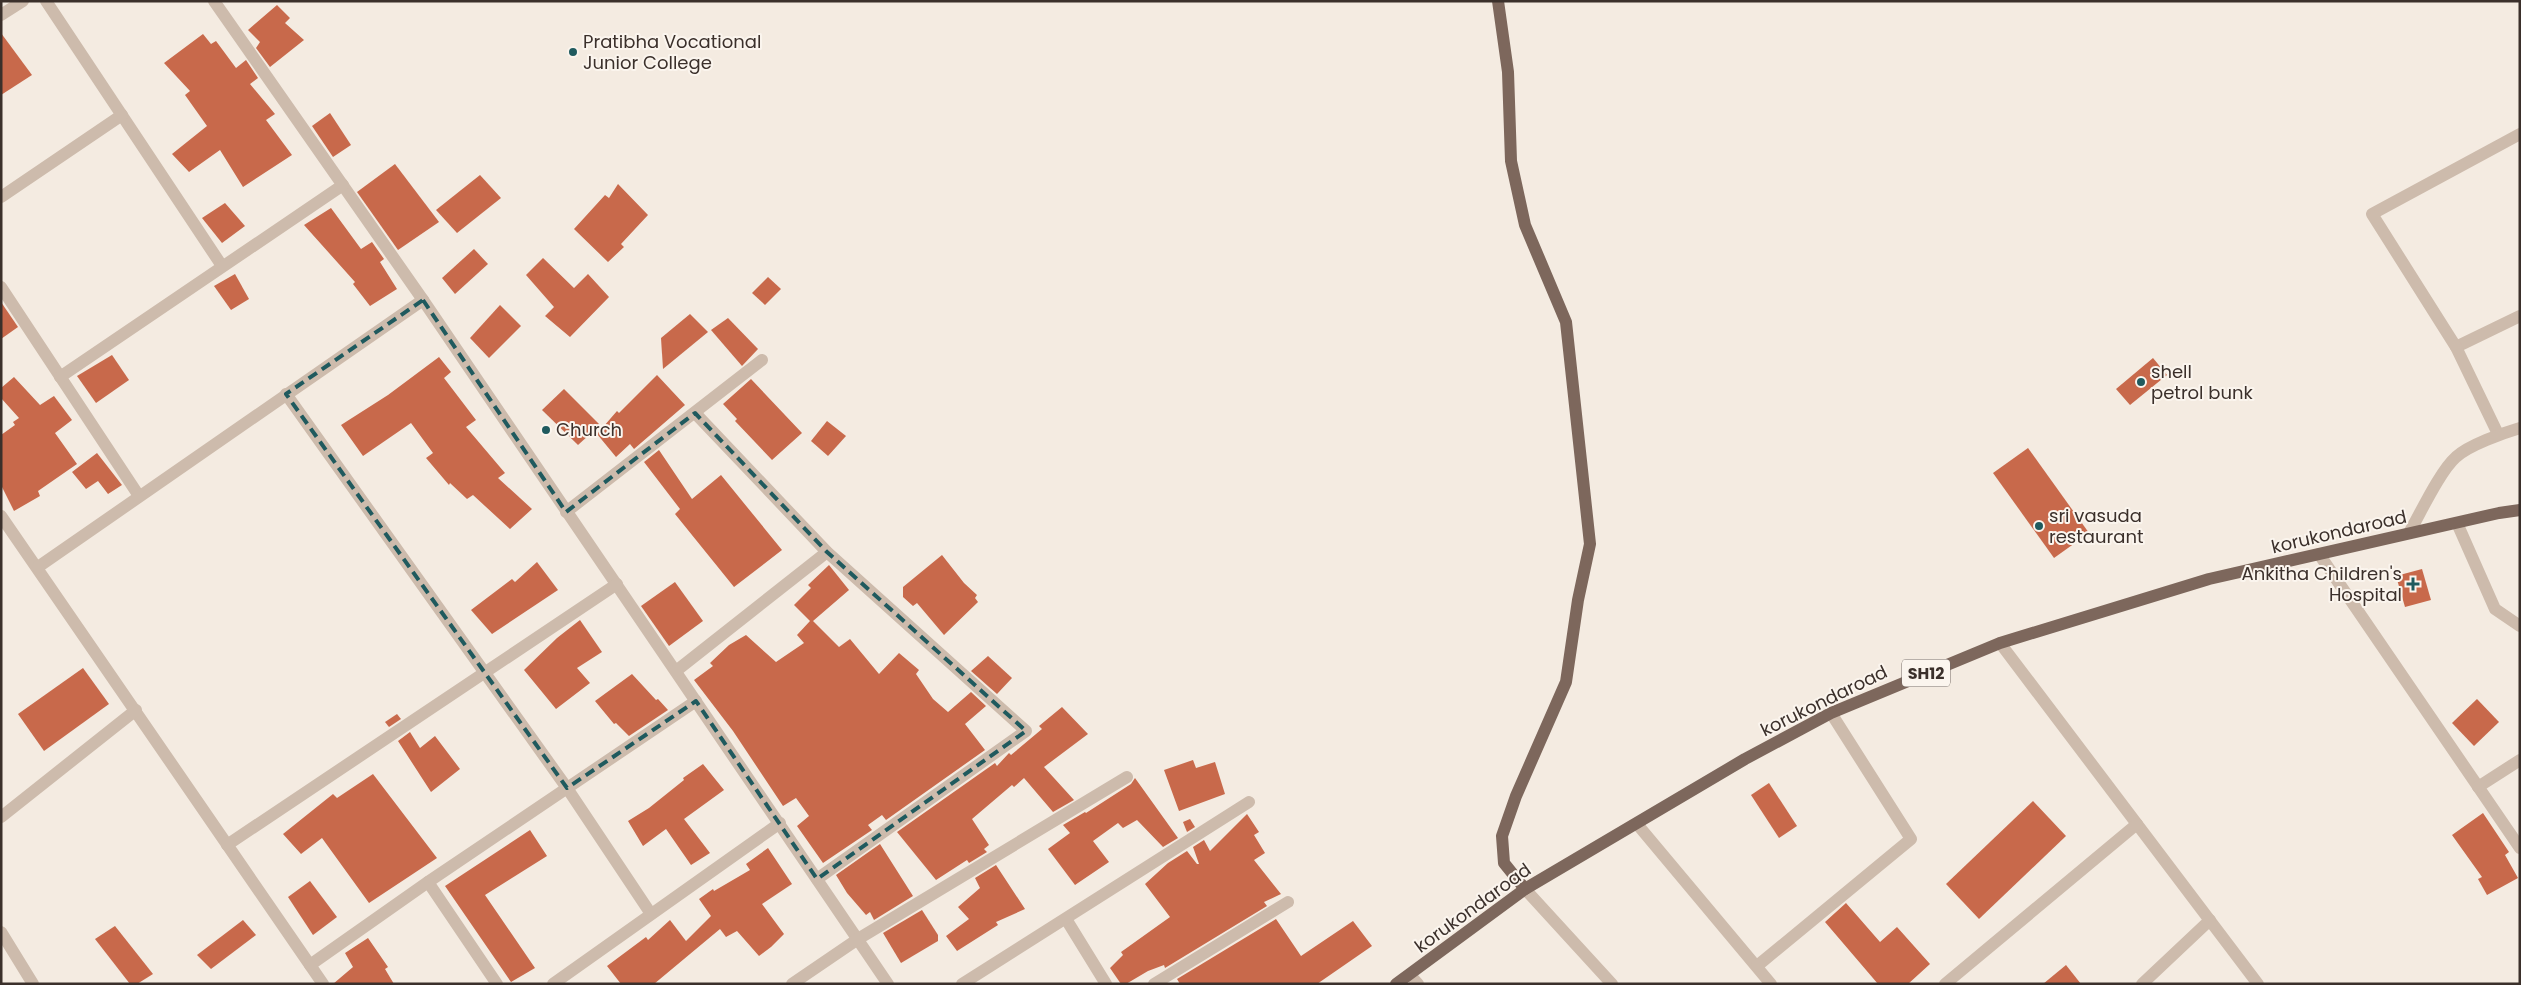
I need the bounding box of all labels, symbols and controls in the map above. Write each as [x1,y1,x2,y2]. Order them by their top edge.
place label: Pratibha Vocational Junior College [583,29,761,75]
marker: Pratibha Vocational Junior College [567,46,579,58]
place label: shell petrol bunk [2151,359,2254,405]
marker: shell petrol bunk [2135,376,2147,388]
place label: Church [556,417,622,442]
marker: Church [540,424,552,436]
place label: sri vasuda restaurant [2049,503,2143,549]
street label: korukondaroad [2269,504,2409,559]
marker: sri vasuda restaurant [2033,520,2045,532]
place label: Ankitha Children's Hospital [2242,561,2402,607]
marker: Ankitha Children's Hospital [2406,577,2420,591]
street label: korukondaroad [1756,659,1891,742]
road number: SH12 [1902,660,1950,686]
street label: korukondaroad [1409,857,1536,958]

